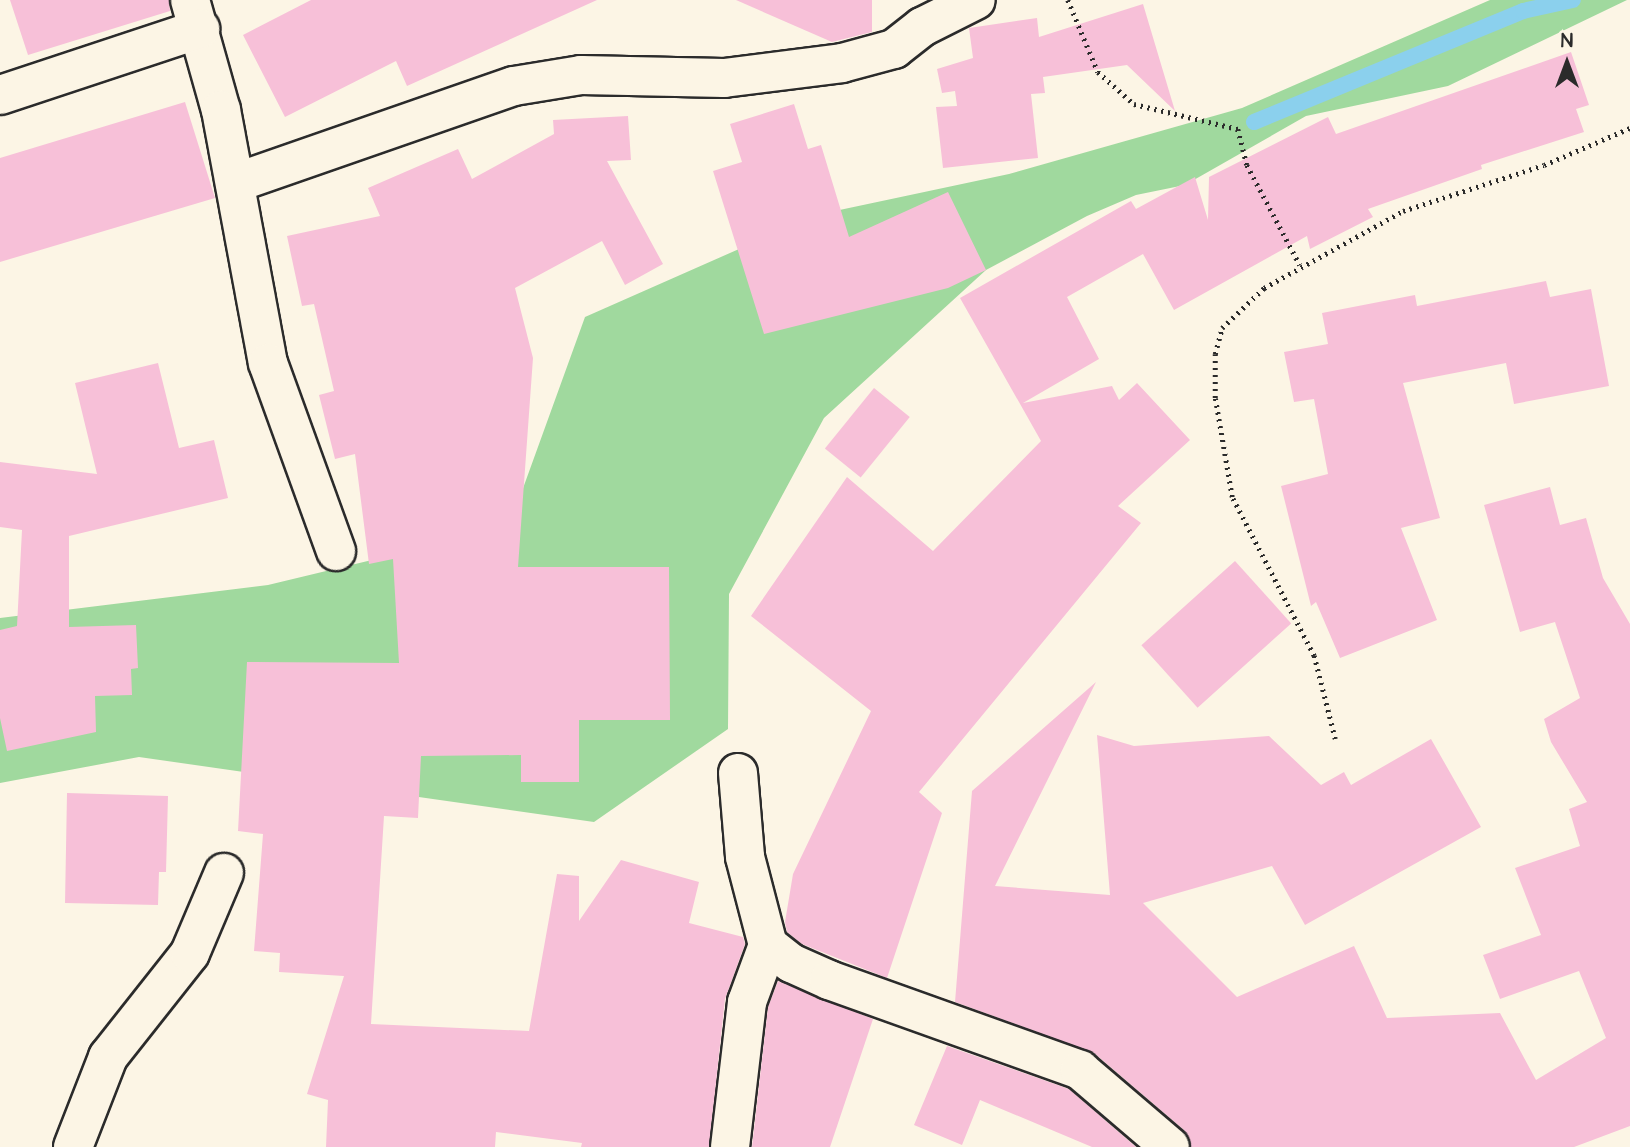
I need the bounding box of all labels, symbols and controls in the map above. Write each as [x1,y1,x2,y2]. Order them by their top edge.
north arrow [1532,28,1602,98]
text: N [1561,28,1573,55]

